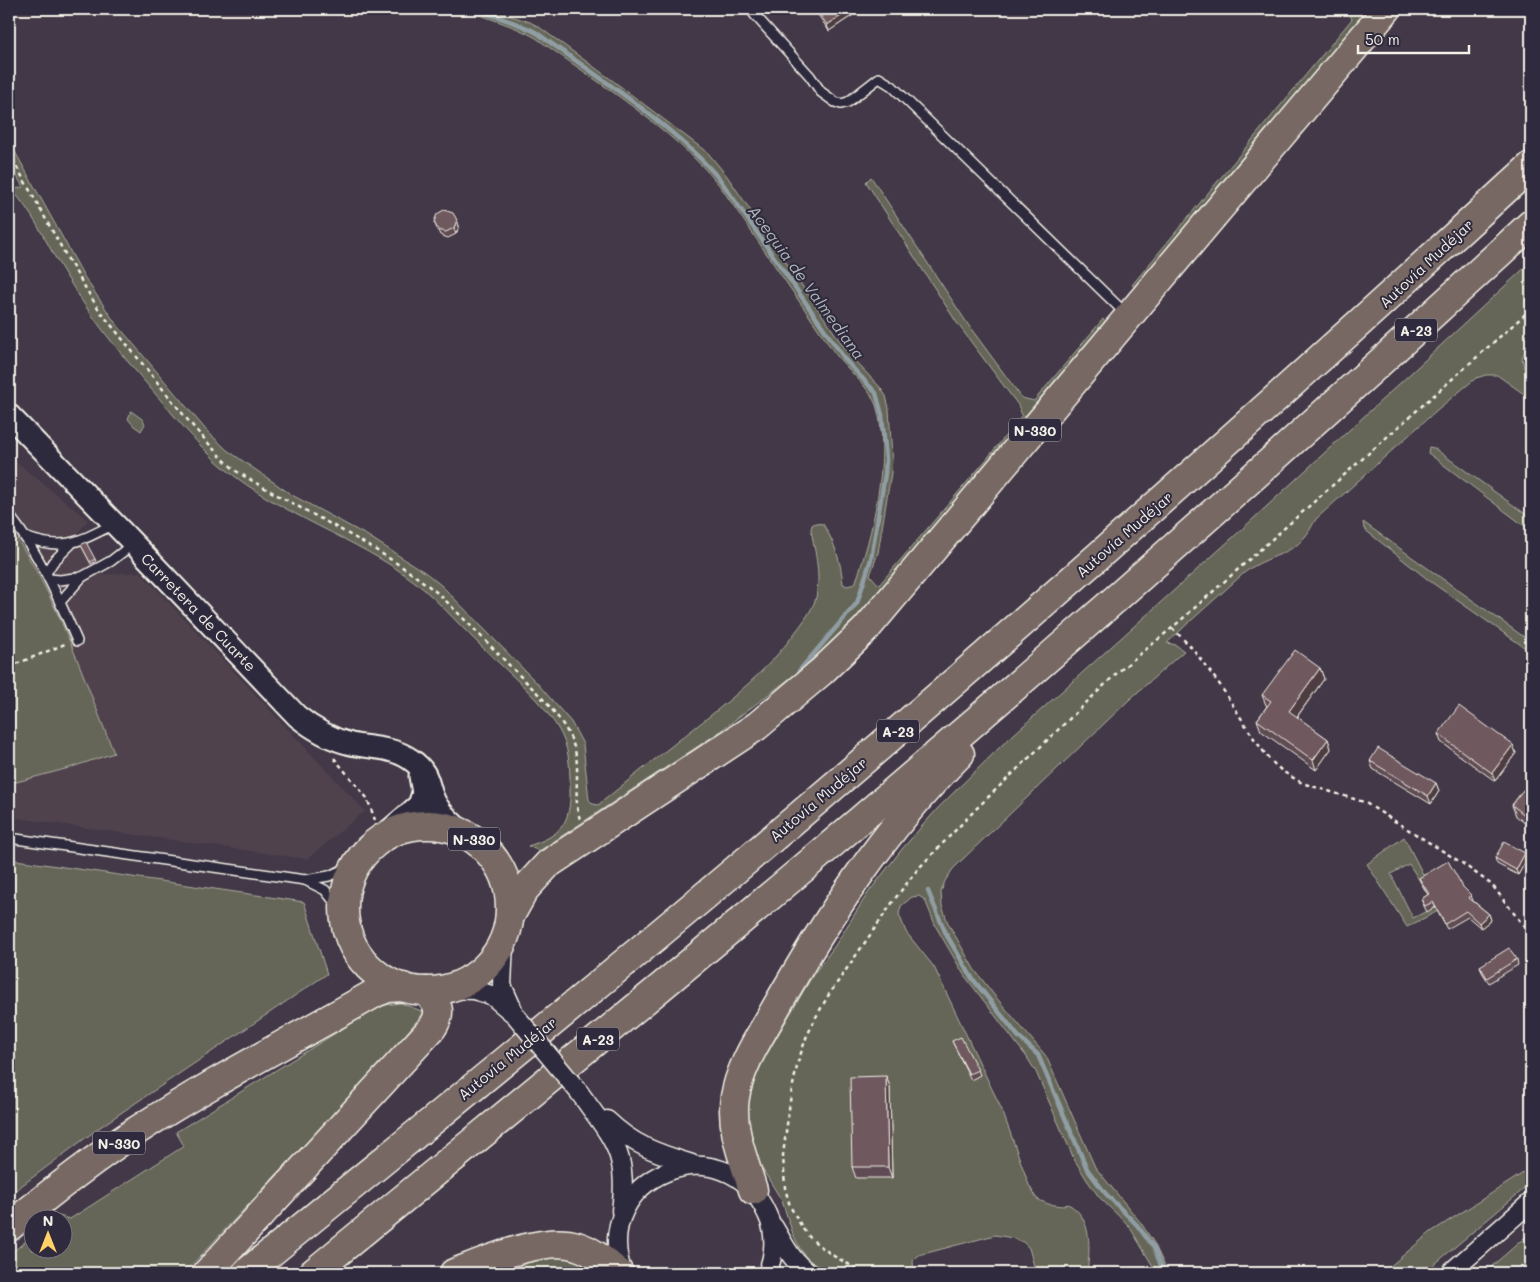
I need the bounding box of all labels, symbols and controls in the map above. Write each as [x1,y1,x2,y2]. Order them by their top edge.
scale bar [1358,22,1469,54]
text: 50 m [1365,29,1400,49]
water label: Acequia de Valmediana [744,201,870,363]
street label: Autovía Mudéjar [1375,214,1477,312]
road number: A-23 [1395,318,1437,342]
road number: N-330 [1009,418,1061,442]
street label: Autovía Mudéjar [1071,487,1177,581]
street label: Carretera de Cuarte [137,549,261,675]
road number: A-23 [877,719,919,742]
street label: Autovía Mudéjar [765,752,871,846]
road number: N-330 [448,828,500,851]
street label: Autovía Mudéjar [453,1012,561,1104]
road number: A-23 [577,1028,619,1050]
road number: N-330 [93,1132,145,1154]
north arrow [22,1210,72,1260]
text: N [43,1211,53,1230]

